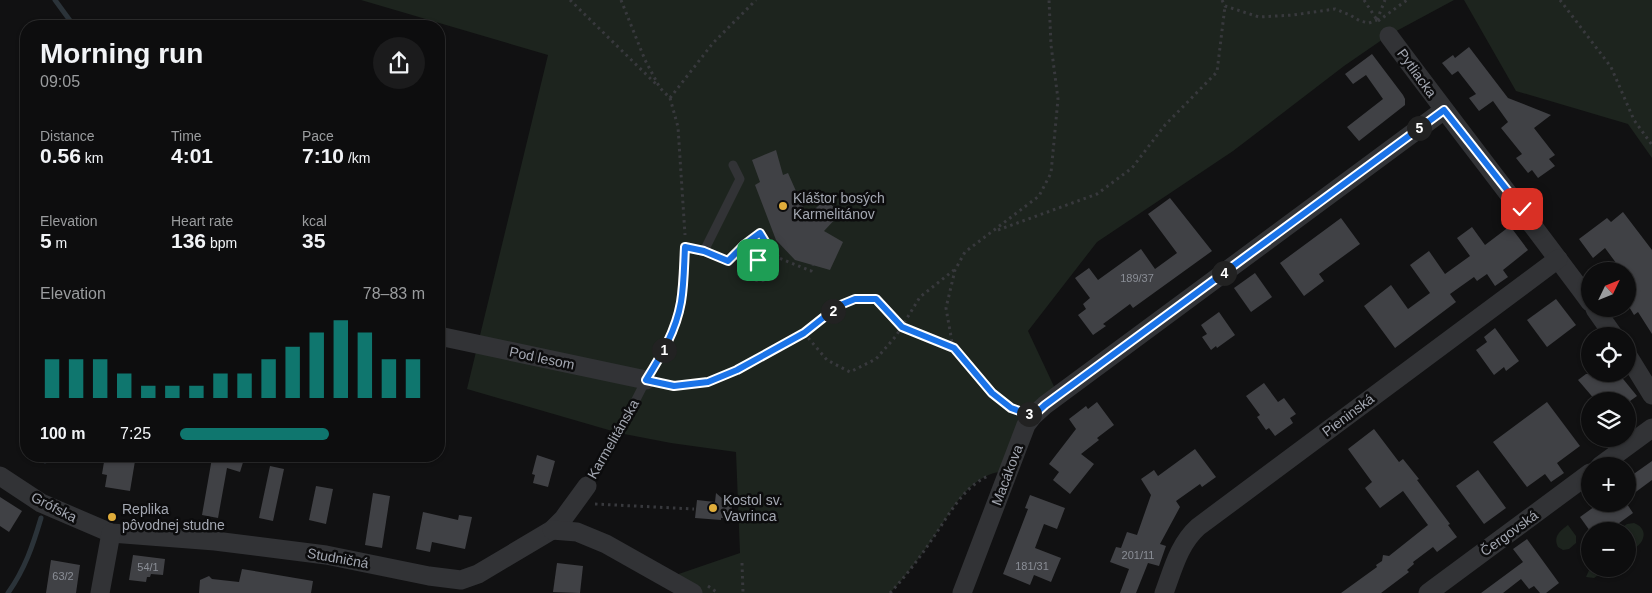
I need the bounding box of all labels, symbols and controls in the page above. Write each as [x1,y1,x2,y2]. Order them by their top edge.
button: share [373,37,425,89]
text: Morning run [40,38,203,69]
street label: Pytliacka [1394,46,1440,101]
text: 09:05 [40,73,80,90]
pin: 5 [1406,116,1432,140]
text: 5 [1416,120,1423,136]
text: Distance [40,128,94,144]
text: Time [171,128,202,144]
text: Pace [302,128,334,144]
text: 0.56 [40,144,81,167]
text: 4:01 [171,144,213,167]
text: 7:10 [302,144,344,167]
text: km [81,150,103,166]
text: /km [344,150,370,166]
pin [1501,188,1543,230]
place label: Kláštor bosých Karmelitánov [793,190,885,222]
icon: check [1508,195,1536,223]
marker: Kláštor bosých Karmelitánov [777,200,789,212]
text: Elevation [40,213,98,229]
text: Heart rate [171,213,233,229]
text: kcal [302,213,327,229]
text: 5 [40,229,52,252]
text: 136 [171,229,206,252]
text: 35 [302,229,325,252]
text: m [52,235,67,251]
text: bpm [206,235,237,251]
pin [737,239,779,281]
icon: arrive [744,246,772,274]
pin: 4 [1212,260,1236,286]
north arrow [1581,262,1636,318]
map controls [1581,262,1636,577]
text: 4 [1221,265,1228,281]
house number: 189/37 [1120,272,1154,284]
text: Elevation [40,285,106,302]
text: 78–83 m [363,285,425,302]
pin: 2 [820,298,846,324]
text: 2 [830,303,837,319]
button: locate [1581,327,1636,382]
pin: 1 [652,338,676,362]
text: 1 [661,342,668,358]
street label: Pod lesom [508,343,576,373]
street label: Pieninská [1319,390,1377,440]
button: layers [1581,392,1636,447]
street label: Karmelitánska [584,396,642,481]
pin: 3 [1016,402,1042,426]
text: 3 [1026,406,1033,422]
text: 100 m [40,425,85,442]
text: 7:25 [120,425,151,442]
street label: Macákova [988,442,1026,508]
button: + [1581,457,1636,512]
street label: Grófska [29,489,80,525]
place label: Kostol sv. Vavrinca [723,492,783,524]
place label: Replika pôvodnej studne [122,501,225,533]
marker: Kostol sv. Vavrinca [707,502,719,514]
street label: Čergovská [1477,507,1541,559]
marker: Replika pôvodnej studne [106,511,118,523]
button: − [1581,522,1636,577]
street label: Studničná [306,545,370,571]
house number: 201/11 [1122,549,1154,561]
house number: 181/31 [1015,560,1049,572]
house number: 54/1 [137,561,159,573]
house number: 63/2 [52,570,74,582]

